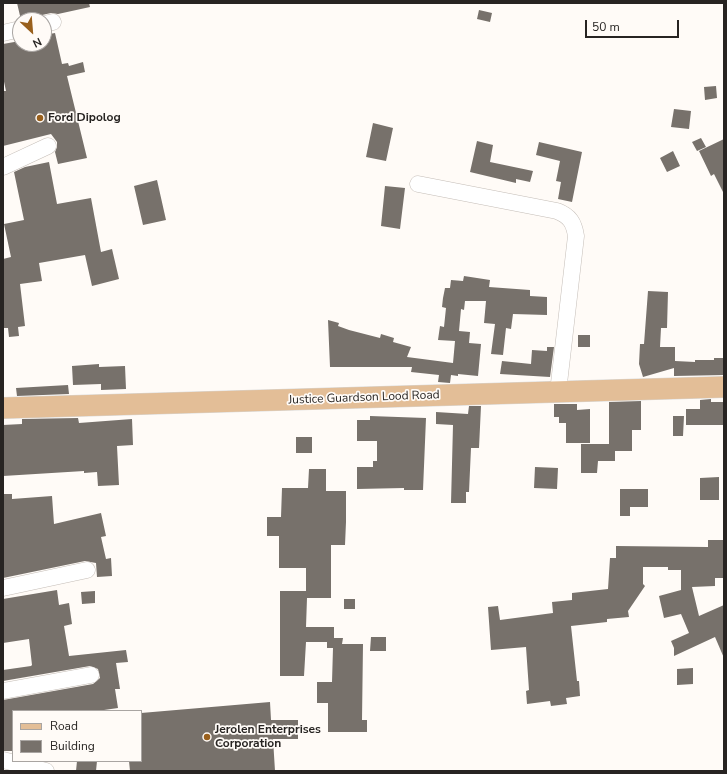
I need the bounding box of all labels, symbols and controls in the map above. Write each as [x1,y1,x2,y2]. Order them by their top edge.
north arrow [12,12,52,52]
scale bar [587,12,681,38]
text: 50 m [592,19,620,35]
text: N [30,34,44,51]
place label: Ford Dipolog [48,111,121,125]
marker: Ford Dipolog [35,113,45,123]
street label: Justice Guardson Lood Road [288,388,440,408]
legend [12,710,142,762]
text: Road [50,718,78,734]
place label: Jerolen Enterprises Corporation [215,723,321,751]
marker: Jerolen Enterprises Corporation [202,732,212,742]
text: Building [50,738,95,754]

